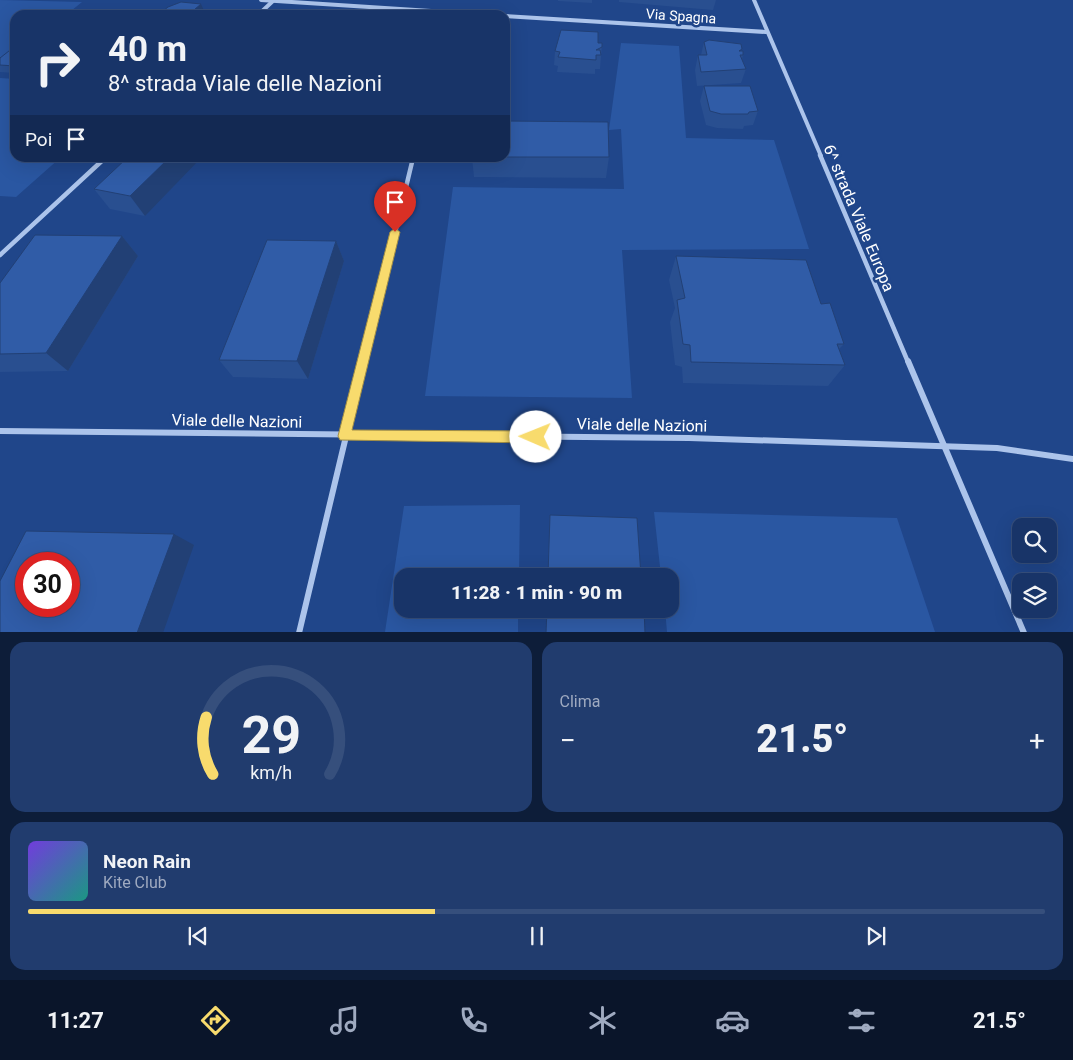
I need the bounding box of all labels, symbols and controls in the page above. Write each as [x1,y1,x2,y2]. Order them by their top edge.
street label: Via Spagna [645,6,717,26]
text: 40 m [108,29,187,70]
icon: right [25,30,90,95]
text: 8^ strada Viale delle Nazioni [108,71,382,96]
icon: arrive [62,125,90,153]
text: Poi [25,128,52,151]
street label: 6^ strada Viale Europa [819,142,899,294]
pin [374,181,416,232]
icon: arrive [381,188,409,216]
street label: Viale delle Nazioni [172,410,302,432]
position arrow [509,410,561,462]
street label: Viale delle Nazioni [577,414,707,436]
map controls [1012,518,1057,618]
button: search [1012,518,1057,563]
speed limit sign: 30 [15,552,80,617]
button: layers [1012,573,1057,618]
text: 11:28 · 1 min · 90 m [451,581,622,604]
text: Clima [560,692,600,711]
text: 29 [241,705,301,766]
text: 21.5° [756,717,848,761]
text: − [560,724,576,757]
text: + [1029,724,1045,757]
text: km/h [250,762,292,783]
text: Neon Rain [103,850,191,873]
text: Kite Club [103,873,167,892]
icon: previous [184,922,212,950]
icon: pause [523,922,551,950]
icon: next [862,922,890,950]
icon: directions [198,1003,233,1038]
icon: music [327,1003,362,1038]
icon: phone [456,1003,491,1038]
icon: climate [585,1003,620,1038]
icon: car [715,1003,750,1038]
icon: filters [844,1003,879,1038]
text: 11:27 [47,1008,104,1033]
text: 21.5° [973,1008,1026,1033]

